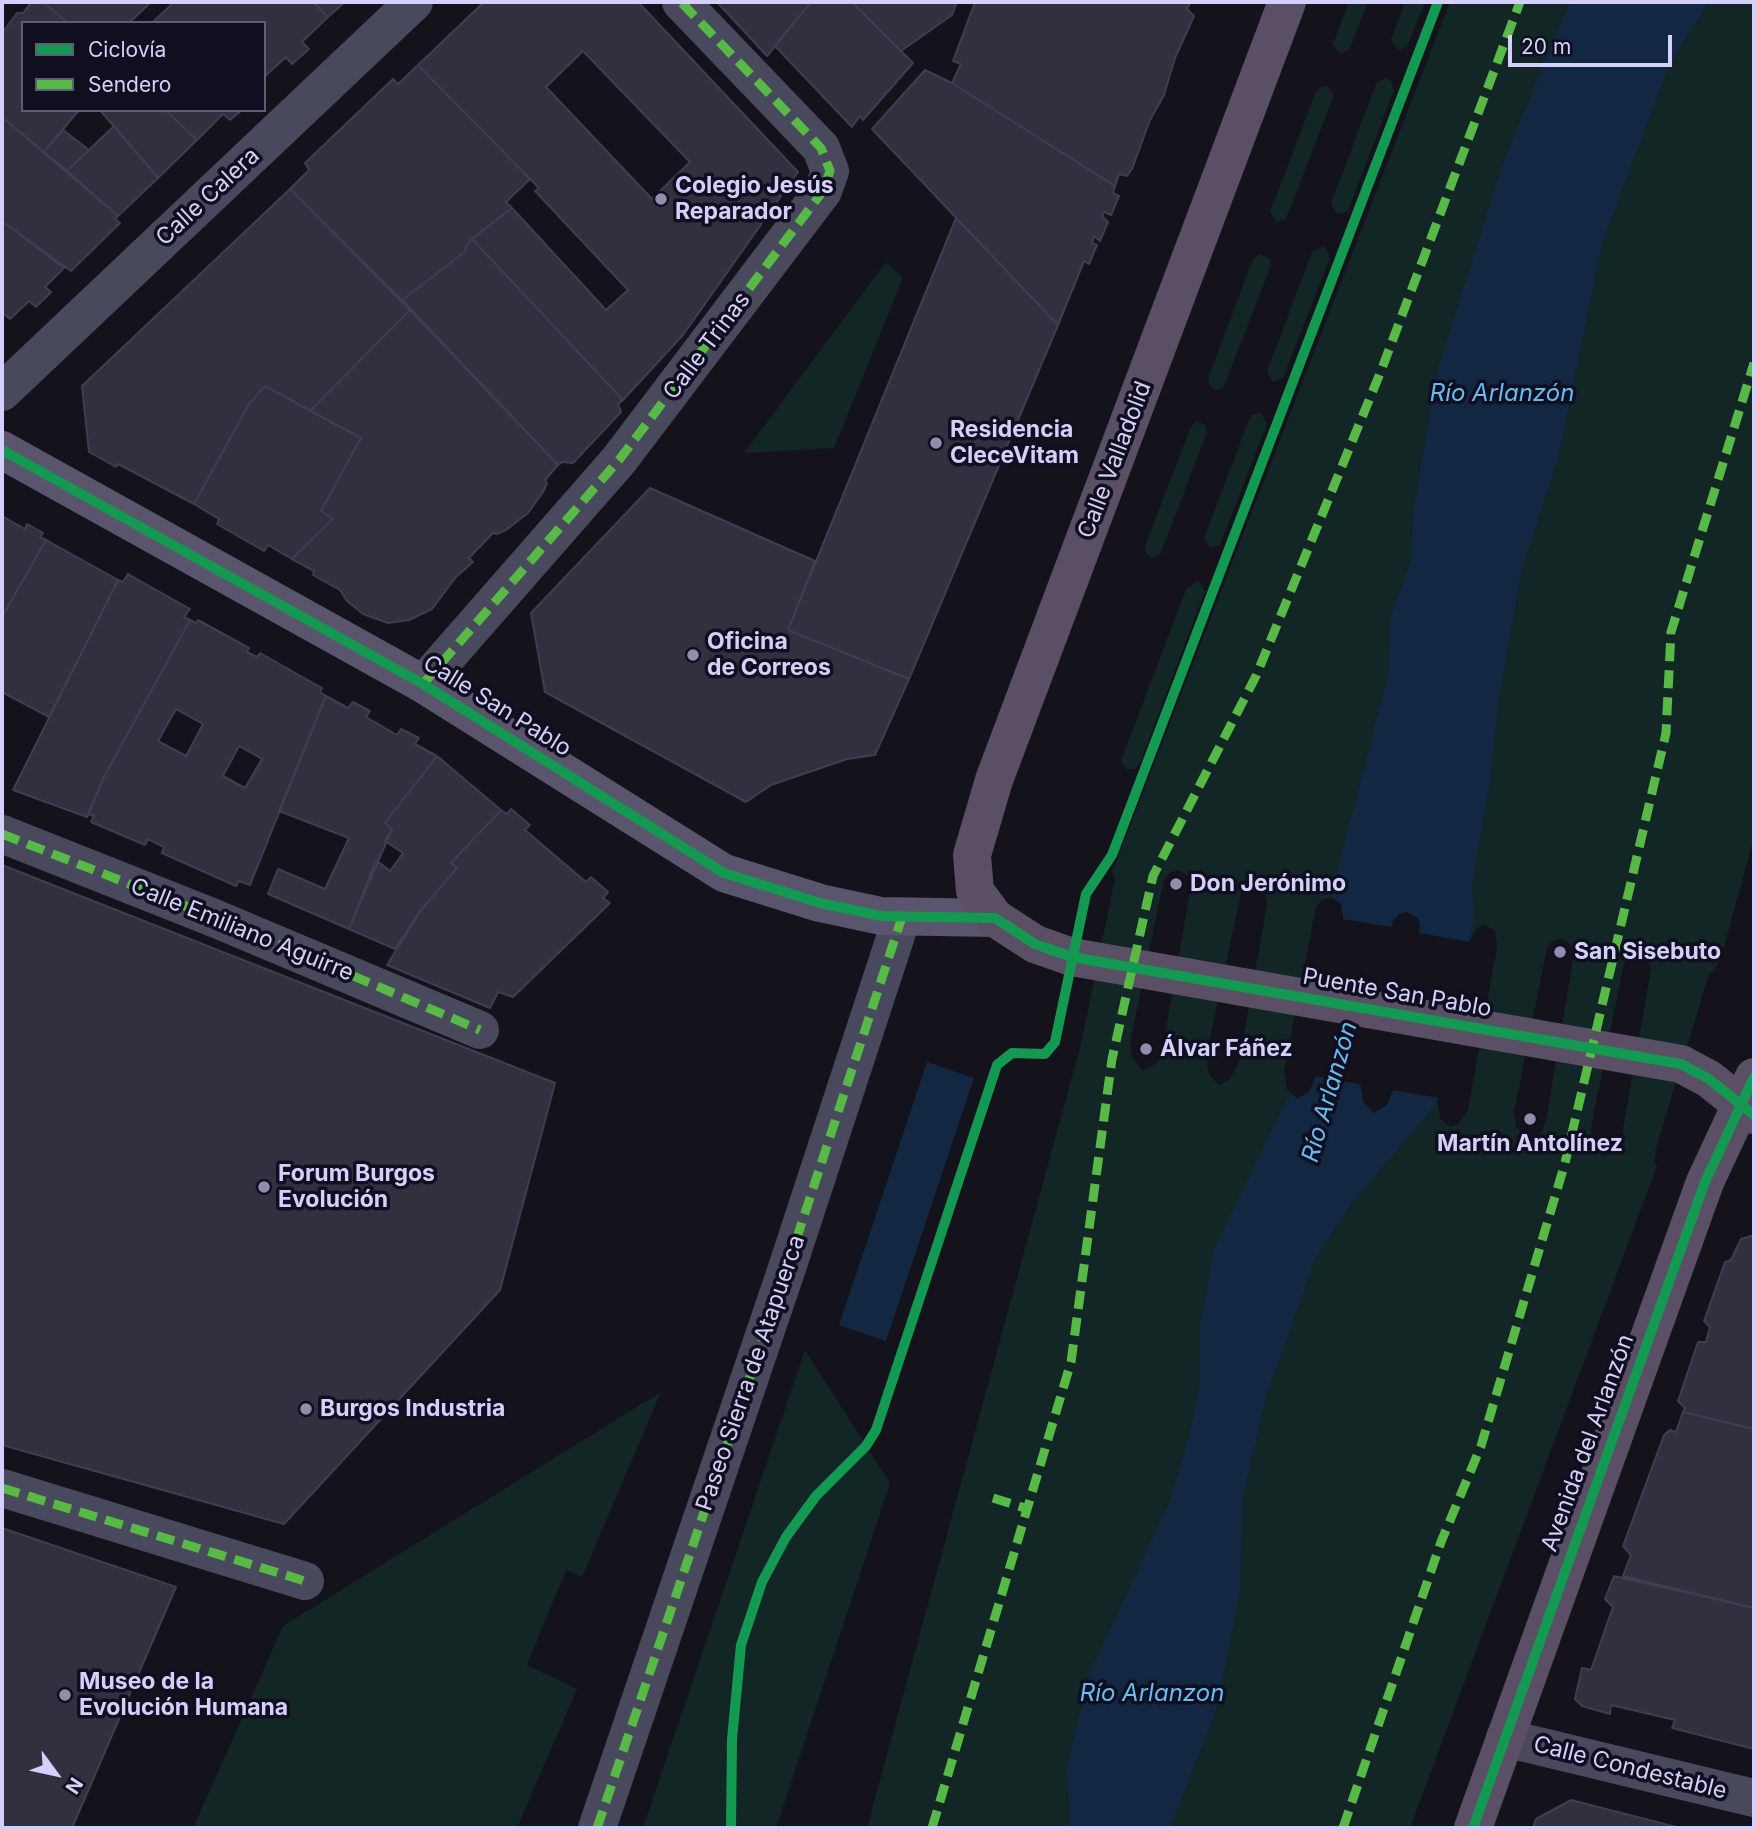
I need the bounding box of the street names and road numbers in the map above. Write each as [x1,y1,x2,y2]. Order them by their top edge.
street label: Calle Calera [151,142,265,252]
street label: Calle Trinas [658,287,756,405]
street label: Calle Valladolid [1072,378,1158,542]
street label: Calle San Pablo [418,649,576,763]
street label: Calle Emiliano Aguirre [126,873,358,987]
street label: Puente San Pablo [1300,963,1494,1023]
street label: Paseo Sierra de Atapuerca [691,1232,811,1514]
street label: Avenida del Arlanzón [1536,1331,1640,1555]
street label: Calle Condestable [1531,1731,1729,1805]

